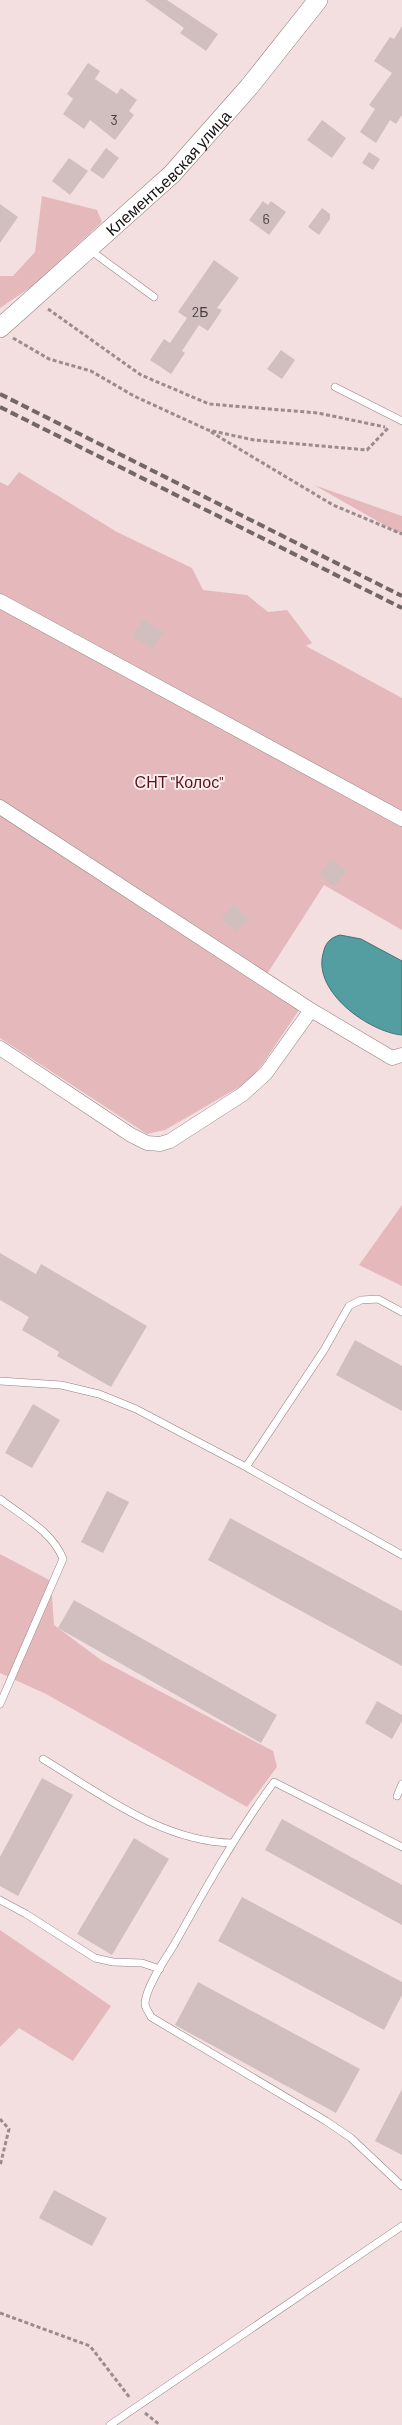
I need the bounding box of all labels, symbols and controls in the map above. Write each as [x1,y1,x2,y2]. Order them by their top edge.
street label: Клементьевская улица [101,106,234,239]
house number: 3 [110,111,118,128]
house number: 6 [262,210,270,227]
house number: 2Б [192,303,208,320]
park label: СНТ "Колос" [135,772,223,791]

